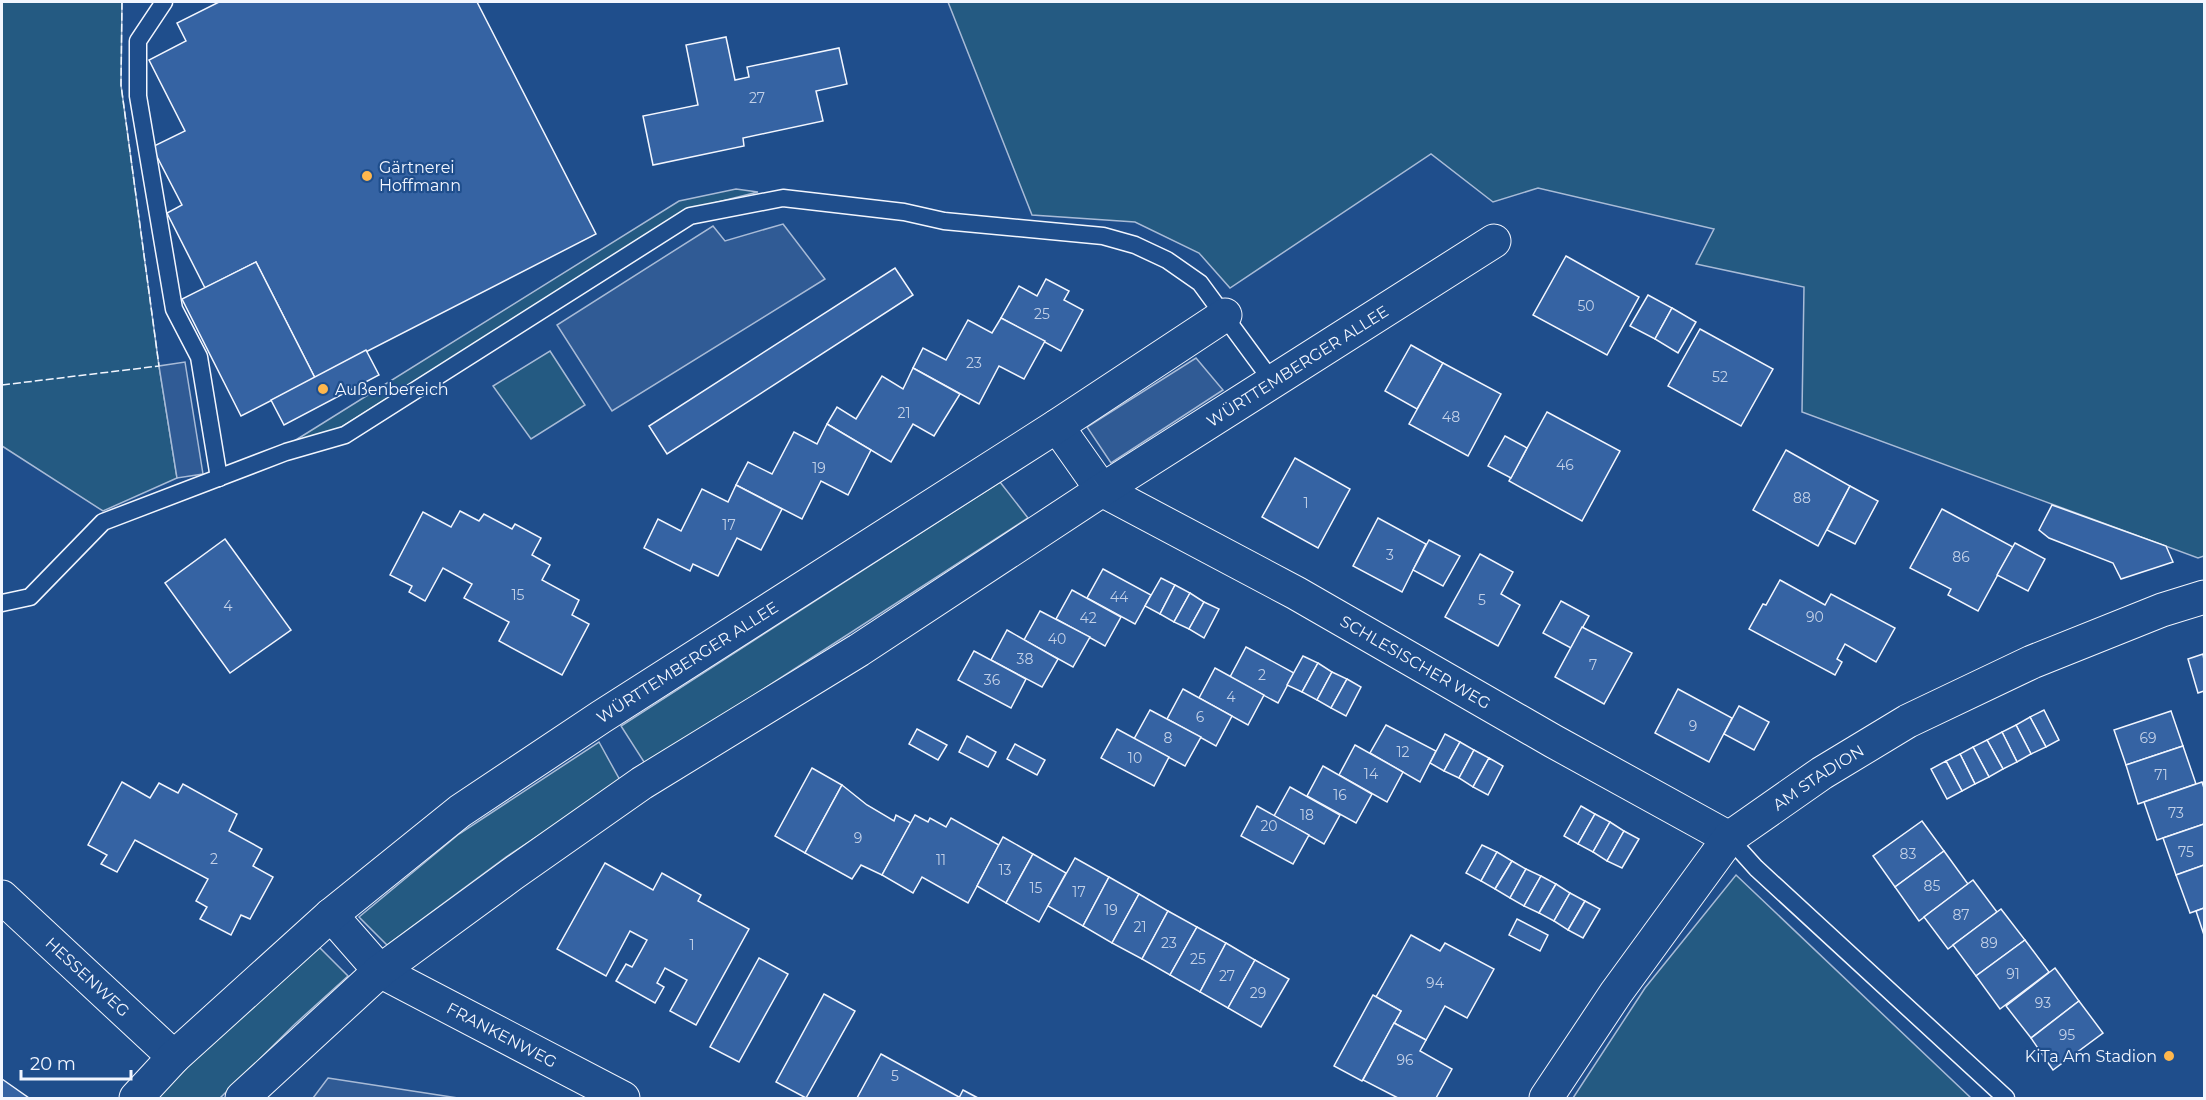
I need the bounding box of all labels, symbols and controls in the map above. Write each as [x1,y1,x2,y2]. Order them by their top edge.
house number: 27 [749,89,765,107]
place label: Gärtnerei Hoffmann [379,158,461,195]
marker: Gärtnerei Hoffmann [360,169,374,183]
house number: 50 [1577,297,1595,315]
street label: WÜRTTEMBERGER ALLEE [1203,302,1392,431]
house number: 25 [1034,305,1050,323]
house number: 23 [966,354,982,372]
house number: 52 [1712,368,1728,386]
place label: Außenbereich [335,380,449,399]
marker: Außenbereich [316,382,330,396]
house number: 21 [897,404,911,422]
house number: 48 [1442,408,1460,426]
house number: 46 [1556,456,1574,474]
house number: 19 [812,459,826,477]
house number: 88 [1793,489,1811,507]
house number: 1 [1303,494,1309,512]
house number: 17 [722,516,736,534]
house number: 3 [1386,546,1394,564]
house number: 86 [1952,548,1970,566]
house number: 15 [512,586,525,604]
house number: 44 [1110,588,1129,606]
house number: 5 [1478,591,1486,609]
house number: 4 [223,597,233,615]
street label: WÜRTTEMBERGER ALLEE [593,598,782,727]
house number: 90 [1806,608,1824,626]
house number: 42 [1079,609,1097,627]
street label: SCHLESISCHER WEG [1337,612,1494,713]
house number: 40 [1048,630,1066,648]
house number: 38 [1017,650,1033,668]
house number: 7 [1589,656,1597,674]
house number: 2 [1258,666,1266,684]
house number: 36 [984,671,1001,689]
house number: 4 [1226,688,1236,706]
house number: 6 [1196,708,1205,726]
house number: 9 [1689,717,1697,735]
house number: 8 [1164,729,1173,747]
house number: 69 [2139,729,2157,747]
street label: AM STADION [1769,741,1868,814]
house number: 12 [1396,743,1410,761]
house number: 10 [1128,749,1142,767]
house number: 14 [1364,765,1379,783]
house number: 71 [2154,766,2168,784]
house number: 16 [1333,786,1347,804]
house number: 73 [2168,804,2184,822]
house number: 18 [1300,806,1314,824]
house number: 20 [1260,817,1278,835]
house number: 9 [854,829,862,847]
house number: 75 [2178,843,2194,861]
house number: 83 [1900,845,1917,863]
house number: 2 [210,850,218,868]
house number: 11 [936,851,946,869]
house number: 13 [999,861,1012,879]
house number: 85 [1924,877,1941,895]
house number: 15 [1030,879,1043,897]
house number: 17 [1072,883,1086,901]
house number: 19 [1104,901,1118,919]
house number: 87 [1952,906,1970,924]
house number: 21 [1133,918,1147,936]
street label: HESSENWEG [41,933,133,1021]
house number: 23 [1161,934,1177,952]
house number: 89 [1980,934,1998,952]
house number: 1 [689,936,695,954]
house number: 25 [1190,950,1206,968]
house number: 91 [2006,965,2020,983]
house number: 27 [1219,967,1235,985]
house number: 94 [1426,974,1445,992]
house number: 29 [1250,984,1266,1002]
house number: 93 [2035,994,2051,1012]
street label: FRANKENWEG [443,999,560,1072]
house number: 95 [2059,1026,2075,1044]
scale bar [21,1043,130,1081]
place label: KiTa Am Stadion [2025,1047,2157,1066]
marker: KiTa Am Stadion [2162,1049,2176,1063]
house number: 96 [1396,1051,1414,1069]
text: 20 m [30,1053,76,1075]
house number: 5 [891,1067,899,1085]

